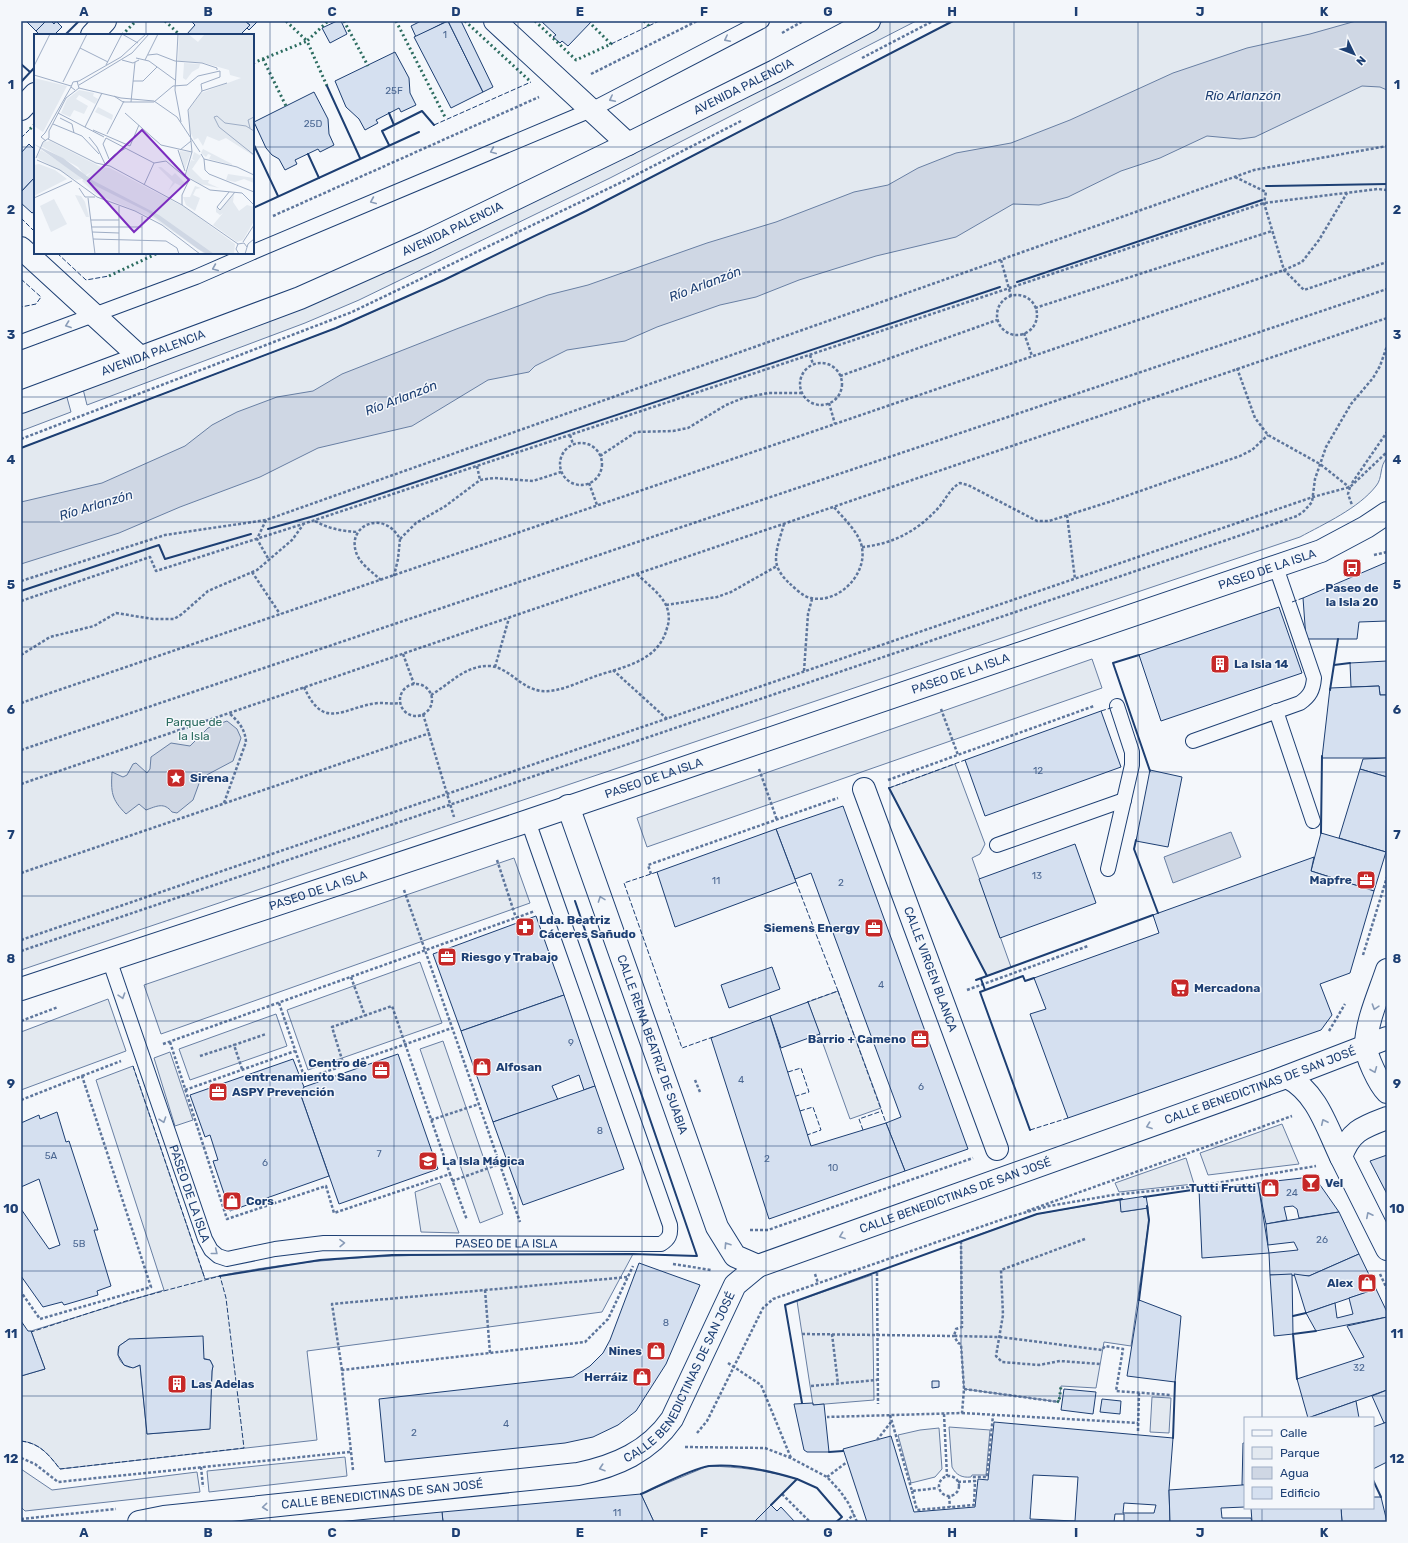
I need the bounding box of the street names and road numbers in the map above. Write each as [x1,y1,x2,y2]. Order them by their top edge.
street label: AVENIDA PALENCIA [691,56,796,117]
street label: AVENIDA PALENCIA [400,199,505,259]
street label: AVENIDA PALENCIA [99,327,207,379]
street label: PASEO DE LA ISLA [1216,546,1318,592]
street label: PASEO DE LA ISLA [910,651,1011,697]
street label: PASEO DE LA ISLA [603,755,705,801]
street label: PASEO DE LA ISLA [267,868,369,913]
street label: CALLE VIRGEN BLANCA [901,905,960,1034]
street label: CALLE REINA BEATRIZ DE SUABIA [614,953,691,1136]
street label: CALLE BENEDICTINAS DE SAN JOSÉ [1163,1044,1358,1127]
street label: PASEO DE LA ISLA [166,1143,213,1244]
street label: CALLE BENEDICTINAS DE SAN JOSÉ [858,1155,1053,1236]
street label: PASEO DE LA ISLA [455,1236,558,1251]
street label: CALLE BENEDICTINAS DE SAN JOSÉ [621,1289,738,1465]
street label: CALLE BENEDICTINAS DE SAN JOSÉ [281,1477,484,1512]

